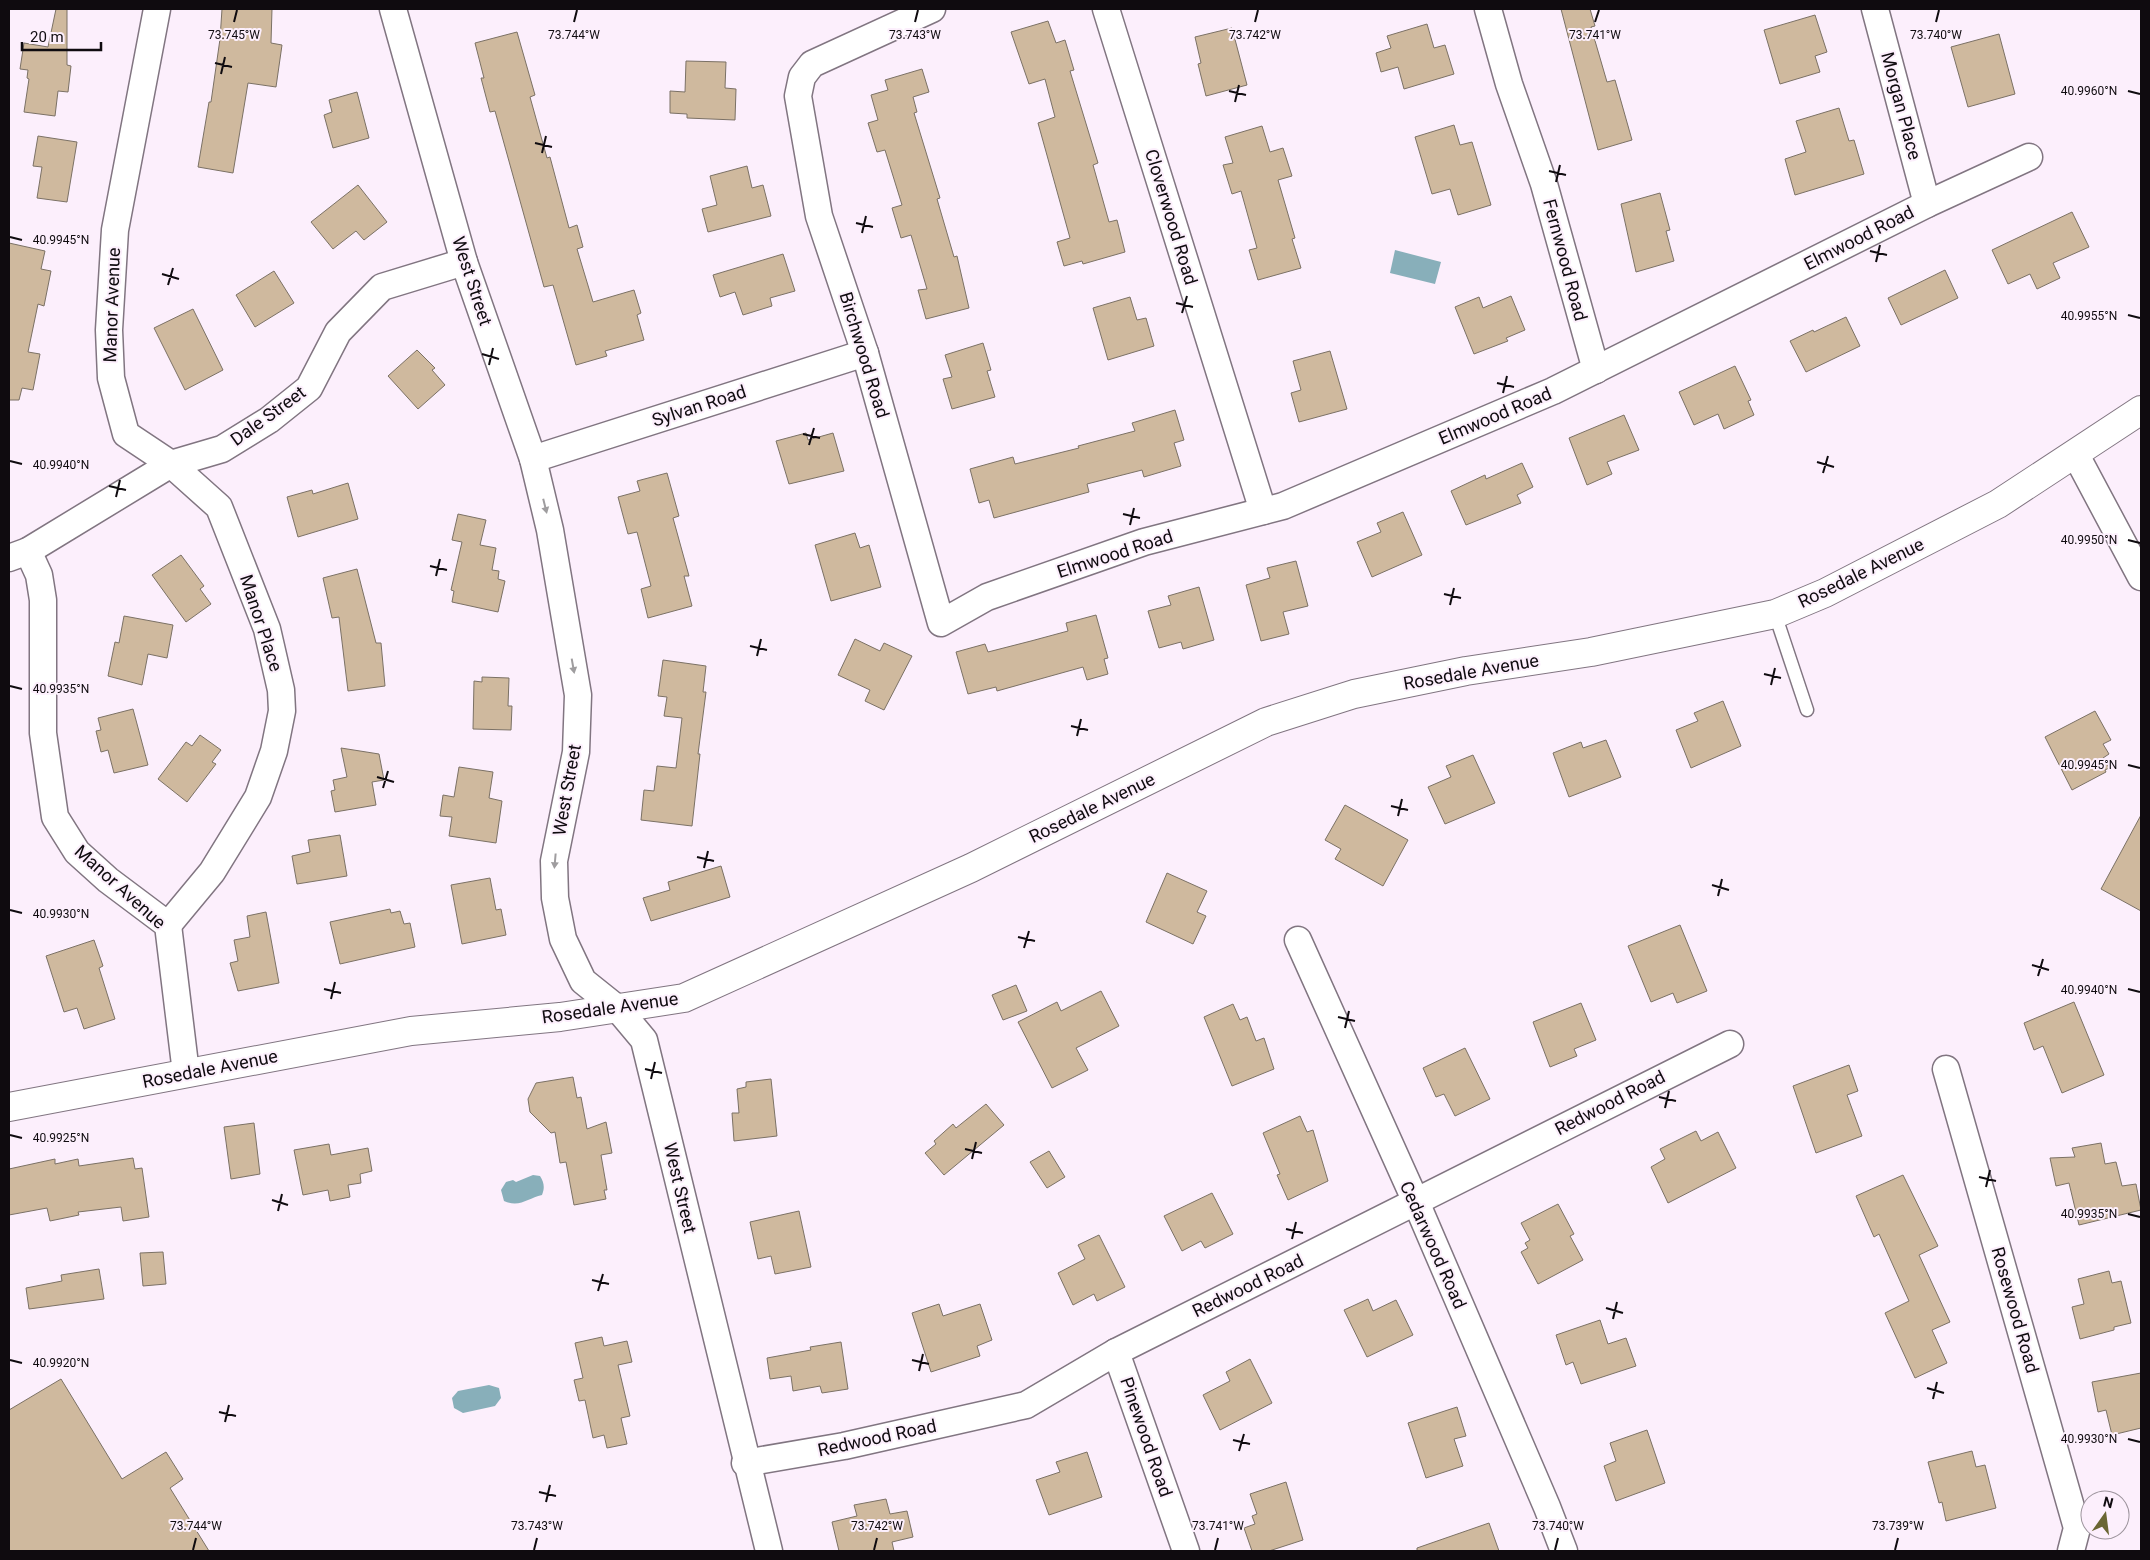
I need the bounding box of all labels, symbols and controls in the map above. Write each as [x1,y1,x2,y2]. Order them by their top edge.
scale bar [22,20,101,52]
text: 20 m [30,28,64,46]
text: 73.745°W [208,28,260,42]
text: 73.744°W [548,28,600,42]
text: 73.743°W [889,28,941,42]
text: 73.742°W [1229,28,1281,42]
text: 73.741°W [1569,28,1621,42]
text: 73.740°W [1910,28,1962,42]
street label: Morgan Place [1877,50,1926,162]
text: 40.9960°N [2061,84,2117,98]
street label: Cloverwood Road [1141,147,1202,287]
street label: Fernwood Road [1539,197,1592,323]
street label: Elmwood Road [1800,201,1917,274]
text: 40.9945°N [33,233,89,247]
street label: West Street [448,234,497,328]
street label: Manor Avenue [99,247,124,363]
street label: Birchwood Road [835,289,894,420]
text: 40.9955°N [2061,309,2117,323]
street label: Sylvan Road [649,380,749,431]
street label: Dale Street [226,381,309,450]
street label: Elmwood Road [1435,382,1554,449]
text: 40.9940°N [33,458,89,472]
one-way arrow [541,498,549,513]
street label: Elmwood Road [1054,525,1175,582]
street label: Rosedale Avenue [1794,533,1927,612]
text: 40.9950°N [2061,533,2117,547]
street label: Manor Place [236,572,287,674]
street label: Rosedale Avenue [1401,649,1540,694]
one-way arrow [570,658,578,674]
text: 40.9935°N [33,682,89,696]
street label: West Street [548,742,585,837]
text: 40.9945°N [2061,758,2117,772]
street label: Rosedale Avenue [1025,768,1158,847]
street label: Manor Avenue [71,840,170,933]
one-way arrow [551,853,559,869]
text: 40.9930°N [33,907,89,921]
text: 40.9940°N [2061,983,2117,997]
street label: Rosedale Avenue [540,988,679,1027]
street label: Rosedale Avenue [140,1045,279,1092]
street label: Redwood Road [1551,1066,1668,1139]
text: 40.9925°N [33,1131,89,1145]
street label: West Street [660,1141,701,1235]
street label: Cedarwood Road [1396,1178,1471,1312]
text: 40.9935°N [2061,1207,2117,1221]
street label: Rosewood Road [1987,1244,2044,1375]
street label: Redwood Road [1189,1250,1307,1321]
text: 40.9920°N [33,1356,89,1370]
street label: Pinewood Road [1116,1374,1177,1499]
street label: Redwood Road [816,1415,938,1460]
text: 40.9930°N [2061,1432,2117,1446]
north arrow [2080,1490,2130,1540]
text: N [2101,1493,2115,1511]
text: 73.744°W [170,1519,222,1533]
text: 73.743°W [511,1519,563,1533]
text: 73.742°W [851,1519,903,1533]
text: 73.741°W [1192,1519,1244,1533]
text: 73.740°W [1532,1519,1584,1533]
text: 73.739°W [1872,1519,1924,1533]

